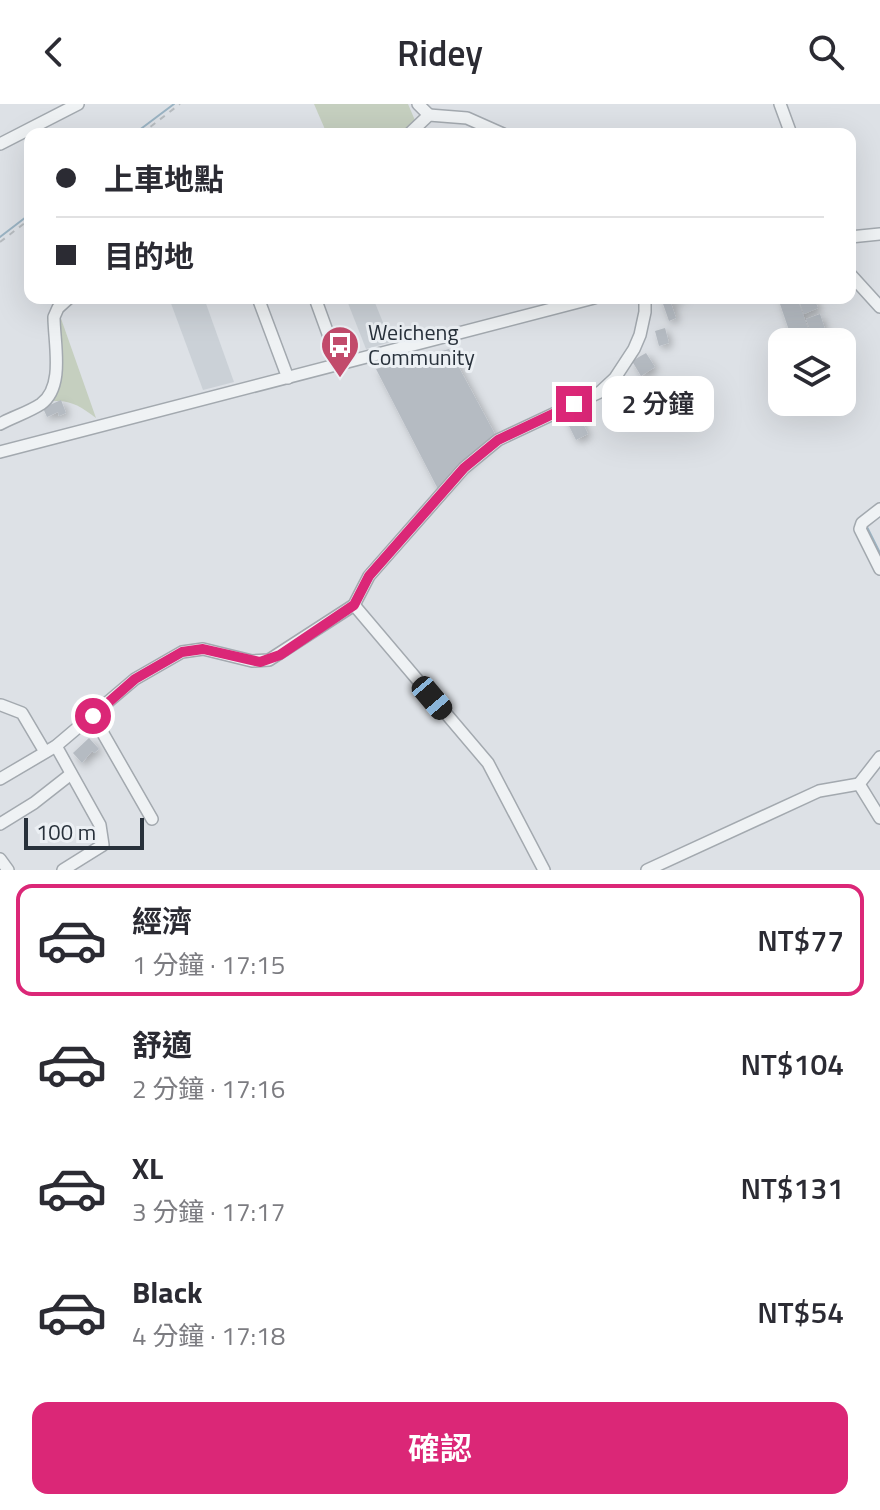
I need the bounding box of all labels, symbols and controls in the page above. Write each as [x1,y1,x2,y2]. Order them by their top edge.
text: Ridey [397,25,483,80]
icon: back [32,30,76,74]
icon: search [804,30,848,74]
text: 上車地點 [104,156,224,202]
text: 目的地 [104,233,194,279]
place label: Weicheng Community [368,315,475,374]
bus stop icon: Weicheng Community [319,324,361,379]
map controls [768,328,856,416]
button: layers [768,328,856,416]
callout: 2 分鐘 [602,376,714,432]
text: 2 分鐘 [622,384,694,423]
route end [556,386,592,422]
car [407,672,457,724]
route start [75,698,111,734]
scale bar [24,814,144,850]
text: 100 m [36,815,96,849]
text: 經濟 [132,898,192,944]
icon: car [36,904,108,976]
text: NT$77 [757,917,844,963]
text: 1 分鐘 · 17:15 [132,945,285,984]
text: 舒適 [132,1022,192,1068]
icon: car [36,1028,108,1100]
text: NT$104 [740,1041,844,1087]
text: 2 分鐘 · 17:16 [132,1069,285,1108]
text: XL [132,1145,163,1191]
icon: car [36,1152,108,1224]
text: NT$131 [740,1165,844,1211]
text: 3 分鐘 · 17:17 [132,1192,285,1231]
text: Black [132,1269,203,1315]
icon: car [36,1276,108,1348]
text: NT$54 [757,1289,844,1335]
text: 4 分鐘 · 17:18 [132,1316,285,1355]
button: 確認 [32,1402,848,1494]

